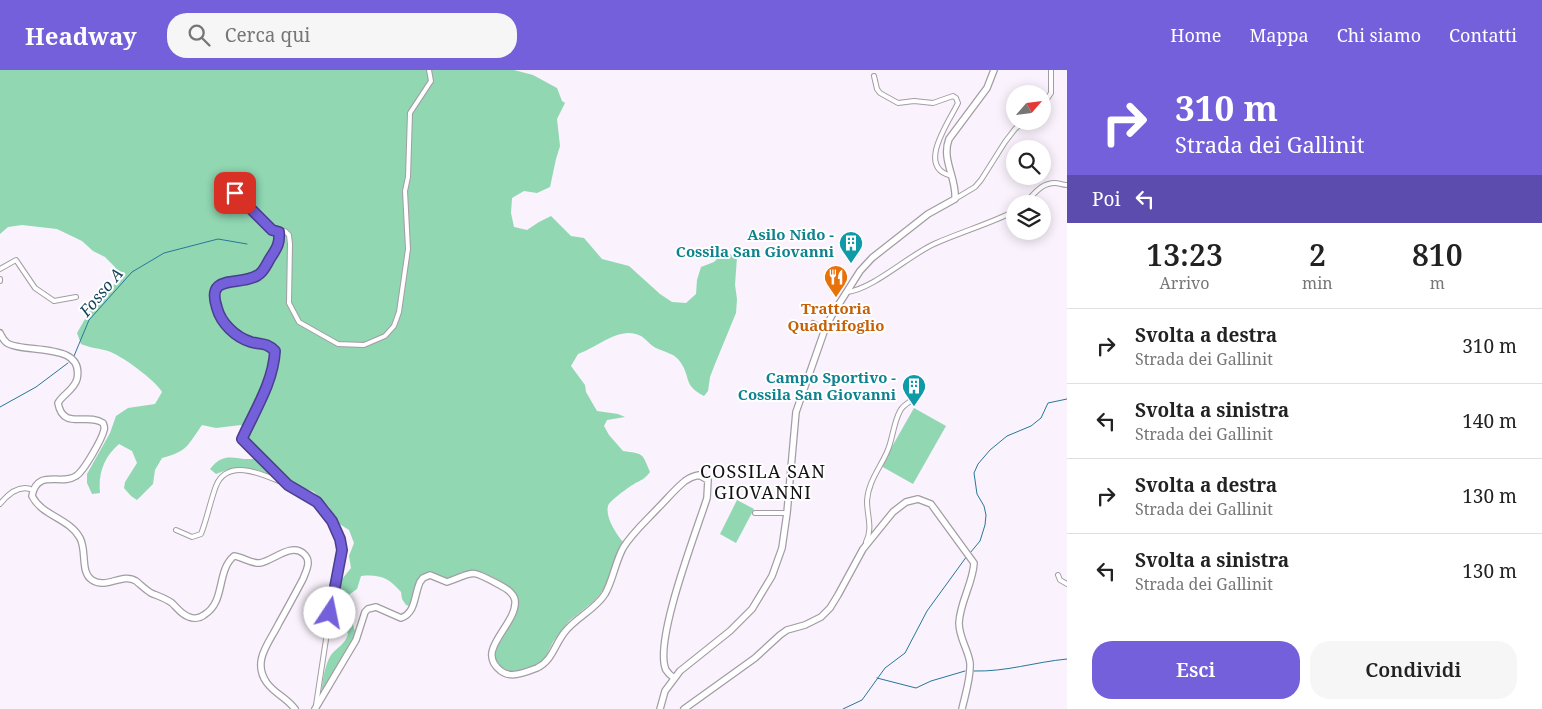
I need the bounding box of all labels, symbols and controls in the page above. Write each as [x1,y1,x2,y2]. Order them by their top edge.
search box [167,13,517,58]
text: Headway [25,19,137,52]
icon: search [185,21,213,49]
text: Cerca qui [225,22,310,48]
text: Home [1170,23,1221,47]
text: Mappa [1249,23,1309,47]
text: Chi siamo [1337,23,1421,47]
text: Contatti [1449,23,1517,47]
text: 310 m [1175,84,1278,131]
north arrow [1006,85,1051,130]
map controls [1006,85,1051,240]
icon: right [1092,90,1157,155]
text: Strada dei Gallinit [1175,129,1364,159]
button: search [1006,140,1051,185]
pin [214,172,256,214]
icon: arrive [221,179,249,207]
icon: left [1131,185,1159,213]
text: Poi [1092,186,1121,212]
button: layers [1006,195,1051,240]
place label: Asilo Nido - Cossila San Giovanni [676,224,835,261]
building icon: Asilo Nido - Cossila San Giovanni [838,230,864,264]
text: 13:23 [1146,234,1223,275]
text: 2 [1309,234,1326,275]
text: 810 [1412,234,1463,275]
water label: Fosso A [73,263,128,322]
restaurant icon: Trattoria Quadrifoglio [823,264,849,298]
text: Arrivo [1160,272,1210,294]
text: min [1302,272,1333,294]
text: m [1430,272,1445,294]
place label: Trattoria Quadrifoglio [787,298,885,335]
text: Svolta a destra [1135,322,1277,348]
icon: right [1092,332,1120,360]
text: 310 m [1462,333,1517,359]
text: Strada dei Gallinit [1135,348,1273,370]
place label: Campo Sportivo - Cossila San Giovanni [738,367,897,404]
building icon: Campo Sportivo - Cossila San Giovanni [901,373,927,407]
text: Svolta a sinistra [1135,397,1289,423]
icon: left [1092,407,1120,435]
text: 140 m [1462,408,1517,434]
text: Strada dei Gallinit [1135,423,1273,445]
district label: COSSILA SAN GIOVANNI [700,459,826,504]
text: Svolta a destra [1135,472,1277,498]
icon: right [1092,482,1120,510]
text: 130 m [1462,483,1517,509]
text: Strada dei Gallinit [1135,498,1273,520]
text: Svolta a sinistra [1135,547,1289,573]
icon: left [1092,557,1120,585]
text: 130 m [1462,558,1517,584]
text: Strada dei Gallinit [1135,573,1273,595]
position arrow [303,586,355,638]
button: Esci [1092,641,1300,699]
button: Condividi [1310,641,1517,699]

